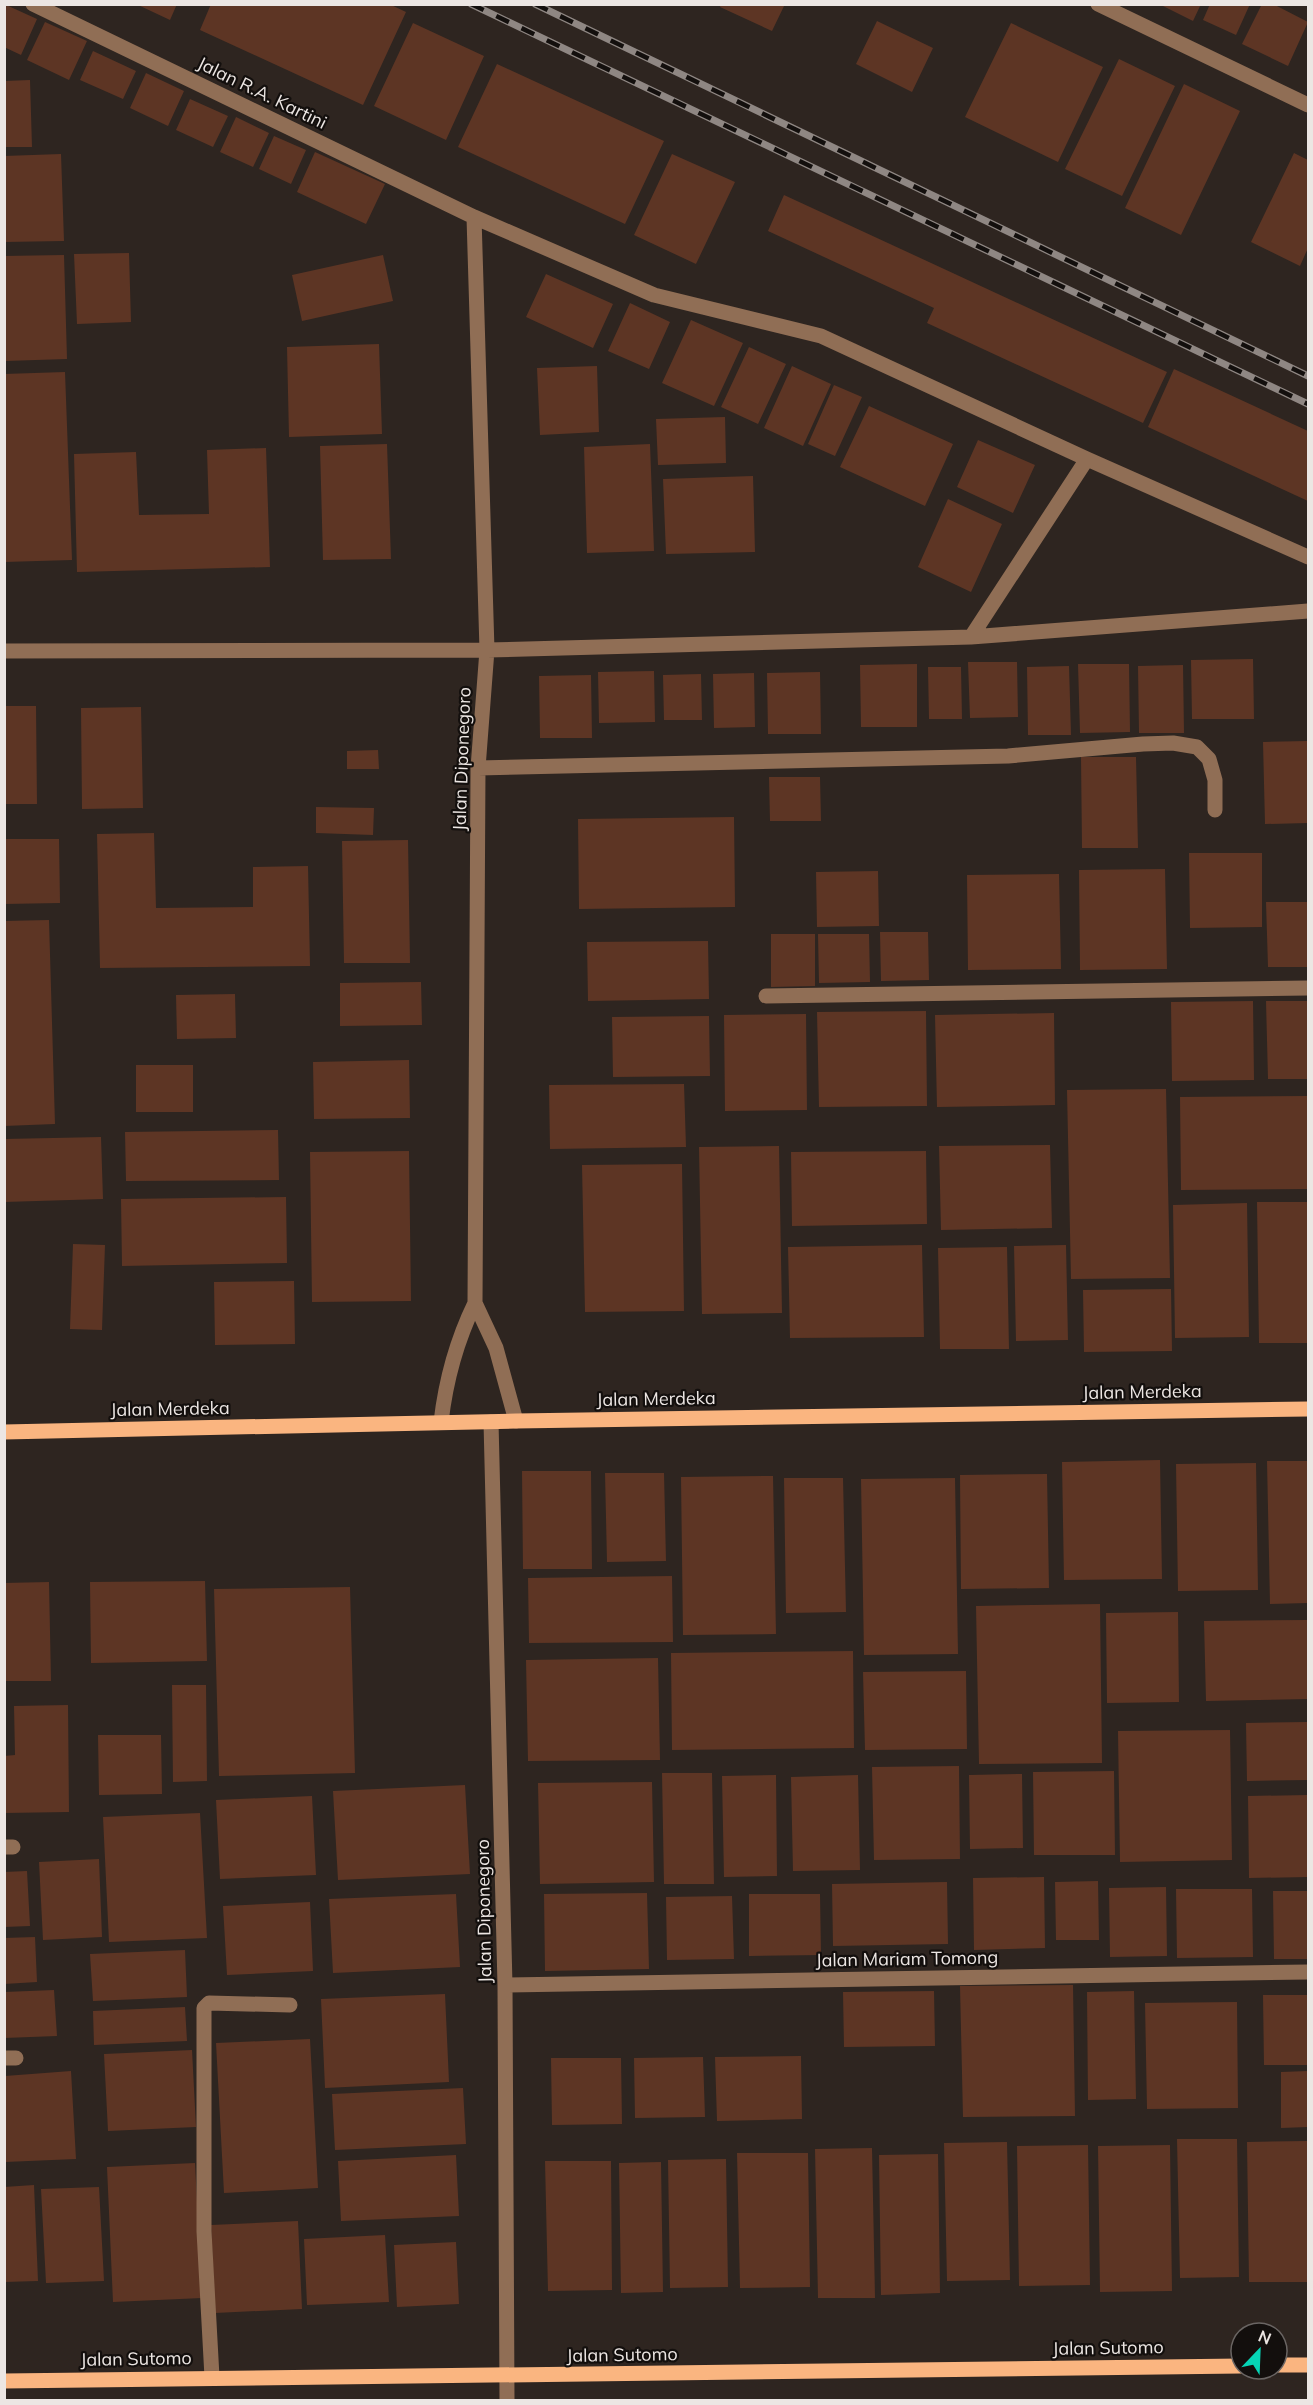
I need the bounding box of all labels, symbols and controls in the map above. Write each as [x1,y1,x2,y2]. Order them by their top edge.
street label: Jalan R.A. Kartini [194,51,331,134]
street label: Jalan Diponegoro [447,687,476,831]
street label: Jalan Merdeka [1082,1379,1202,1404]
street label: Jalan Merdeka [596,1386,716,1411]
street label: Jalan Merdeka [110,1396,230,1421]
street label: Jalan Diponegoro [471,1839,496,1983]
street label: Jalan Mariam Tomong [815,1945,999,1972]
north arrow [1229,2321,1289,2381]
text: N [1255,2326,1274,2349]
street label: Jalan Sutomo [1052,2335,1164,2360]
street label: Jalan Sutomo [566,2342,678,2367]
street label: Jalan Sutomo [80,2346,192,2371]

